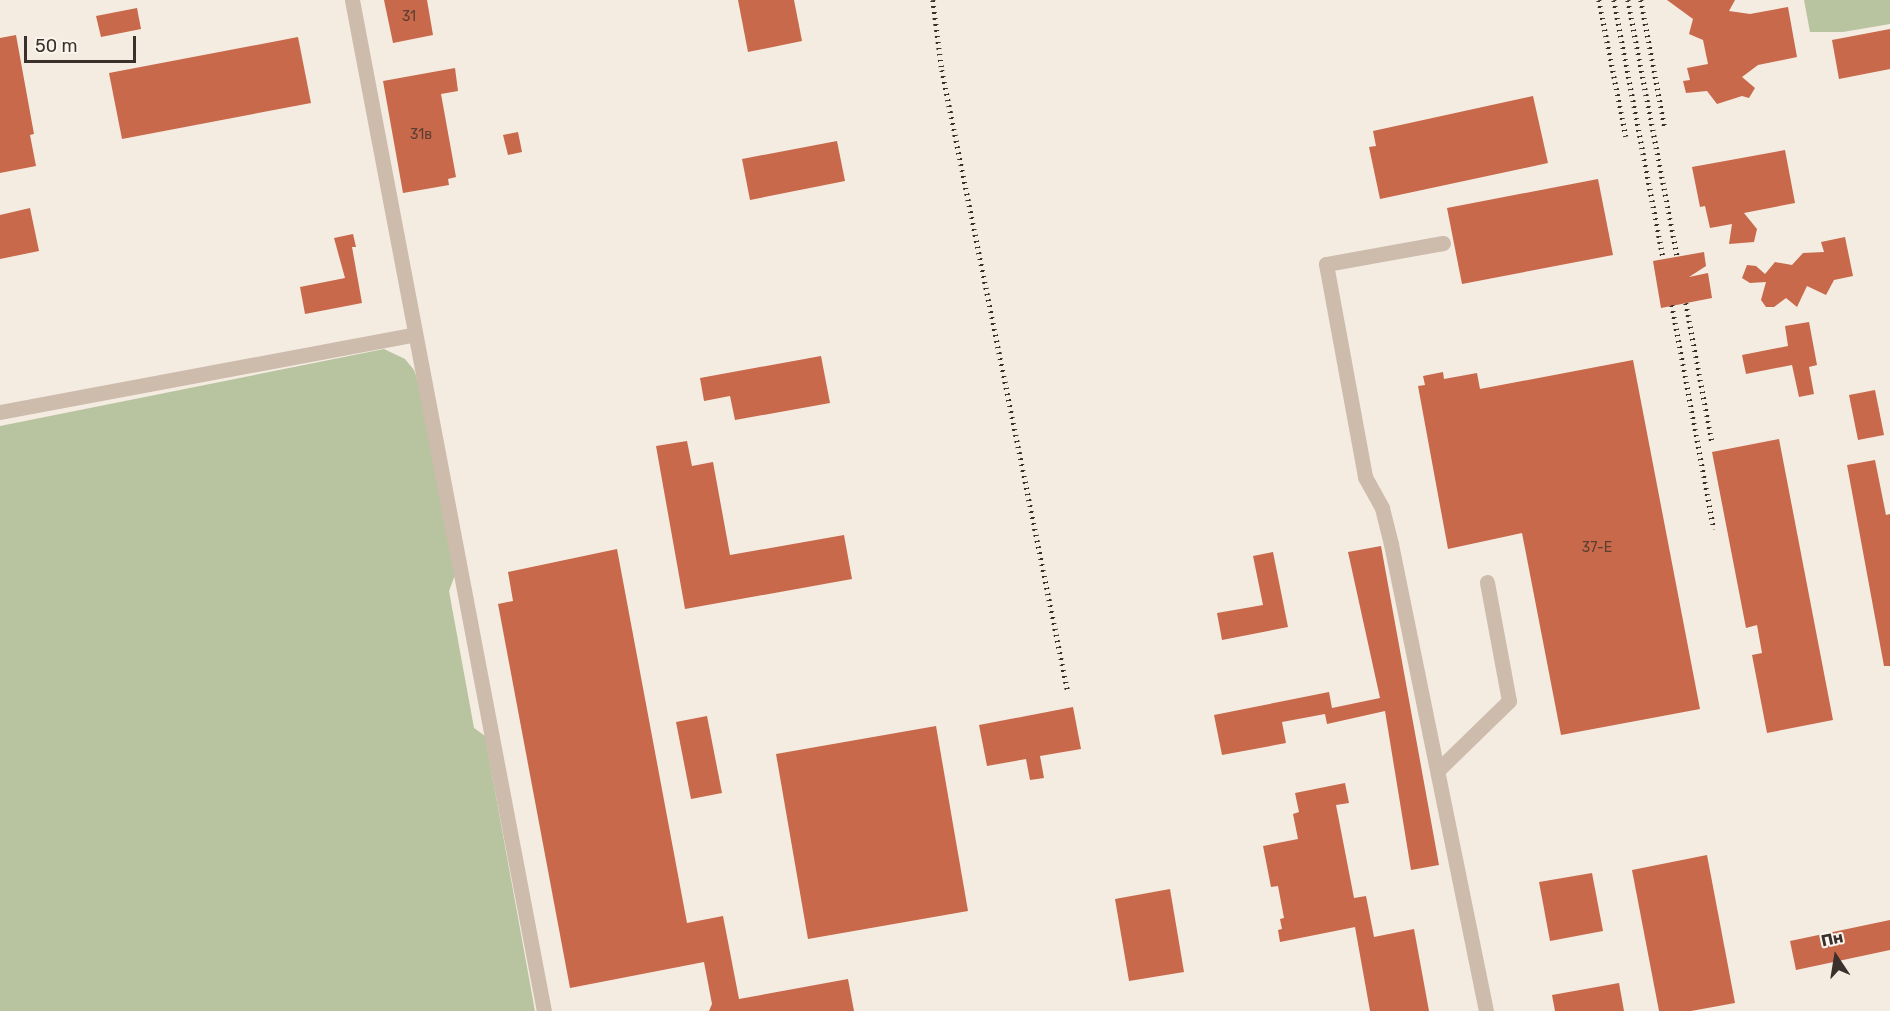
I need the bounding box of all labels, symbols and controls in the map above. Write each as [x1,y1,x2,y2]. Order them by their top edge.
house number: 31 [402,9,416,25]
scale bar [27,24,140,62]
text: 50 m [35,35,78,57]
house number: 31в [410,127,432,143]
house number: 37-Е [1582,540,1612,556]
north arrow [1806,927,1866,987]
text: Пн [1819,927,1845,950]

